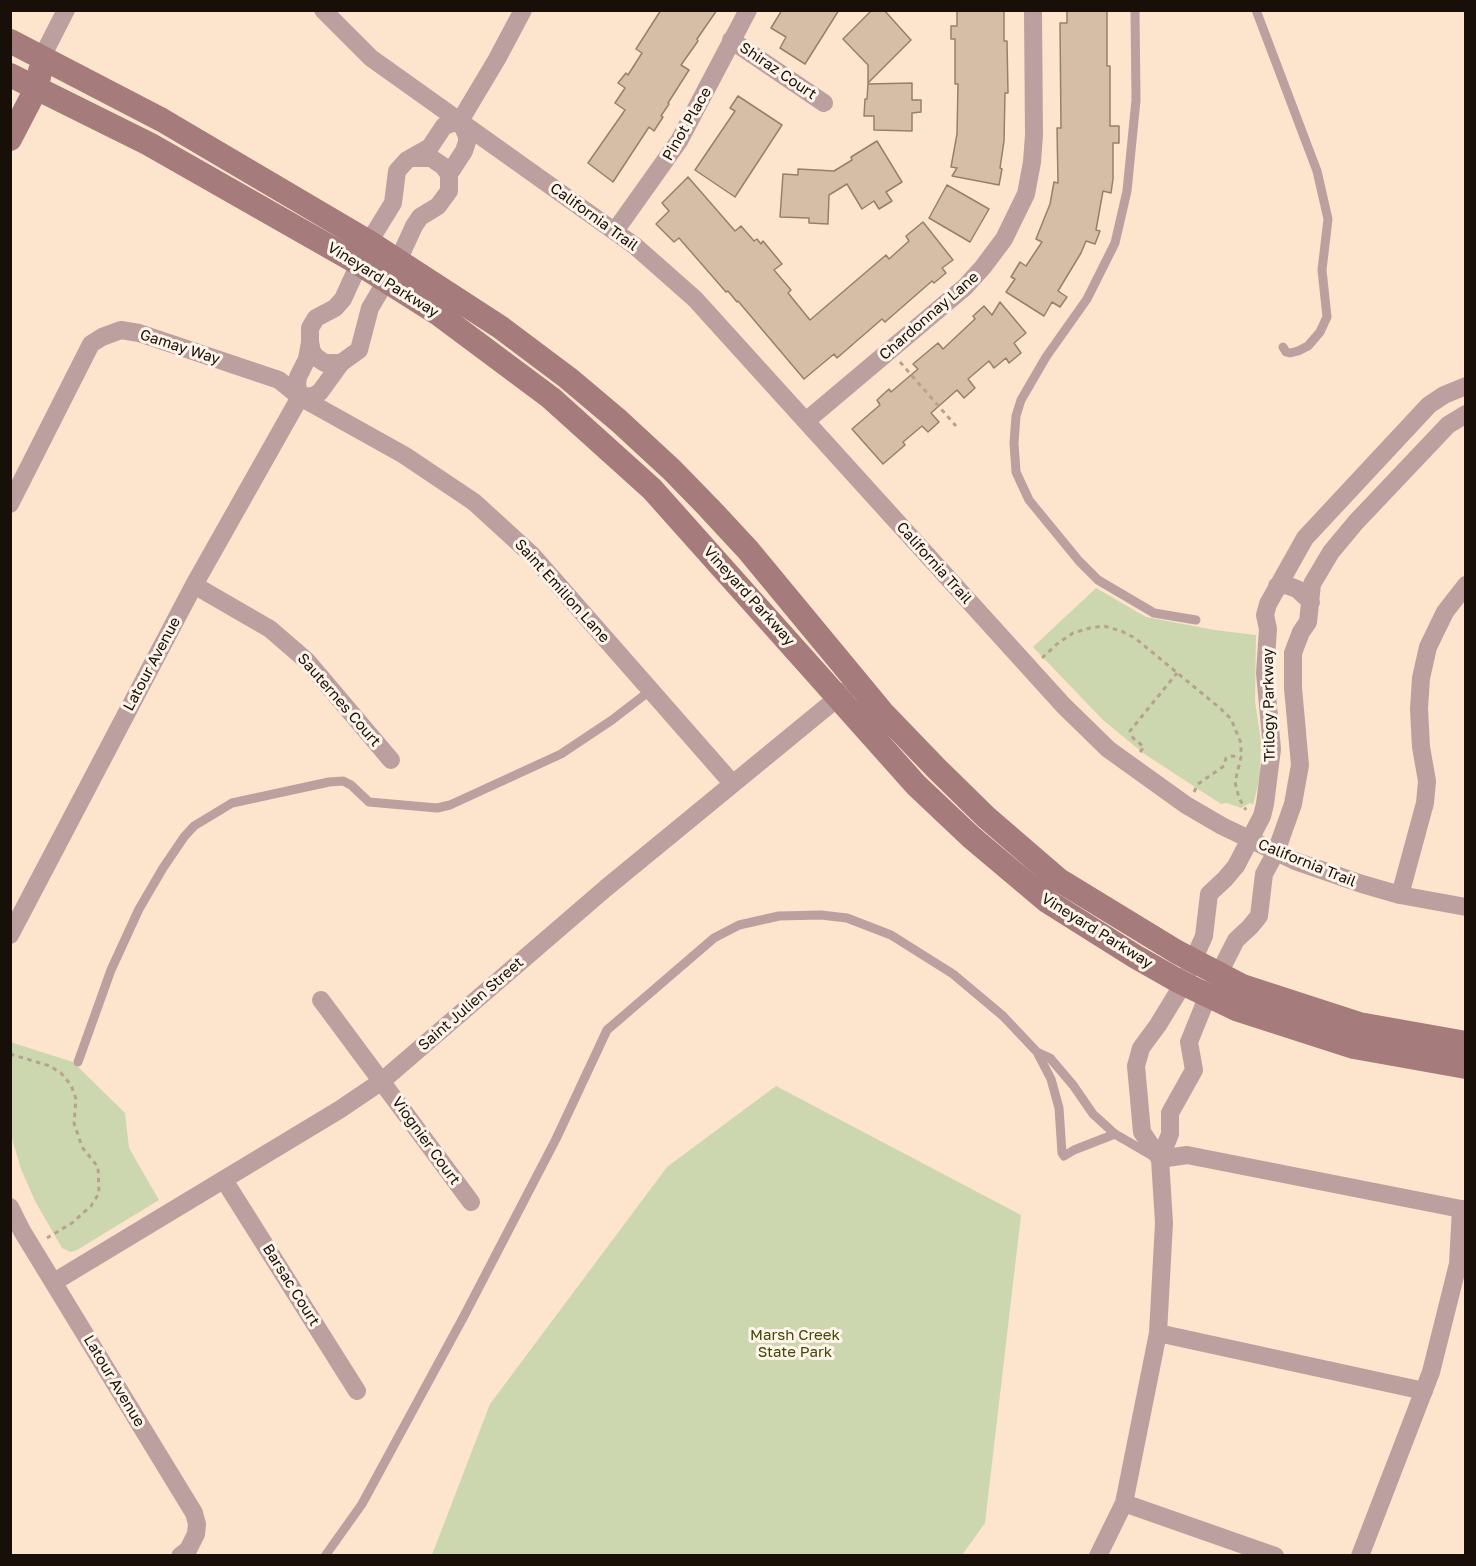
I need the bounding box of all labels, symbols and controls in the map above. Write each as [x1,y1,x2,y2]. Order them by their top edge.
street label: Shiraz Court [736,39,820,103]
street label: Pinot Place [659,84,715,164]
street label: California Trail [547,179,641,255]
street label: Vineyard Parkway [324,238,442,322]
street label: Chardonnay Lane [876,268,982,364]
street label: Gamay Way [138,326,222,368]
street label: California Trail [892,518,976,608]
street label: Saint Emilion Lane [511,535,613,647]
street label: Vineyard Parkway [700,542,798,650]
street label: Latour Avenue [120,614,184,714]
street label: Trilogy Parkway [1259,648,1279,762]
street label: Sauternes Court [294,650,384,750]
street label: California Trail [1255,835,1359,891]
street label: Vineyard Parkway [1038,889,1156,973]
street label: Saint Julien Street [415,954,527,1054]
street label: Viognier Court [388,1094,464,1188]
street label: Barsac Court [259,1241,323,1329]
park label: Marsh Creek State Park [750,1326,840,1361]
street label: Latour Avenue [80,1332,148,1430]

